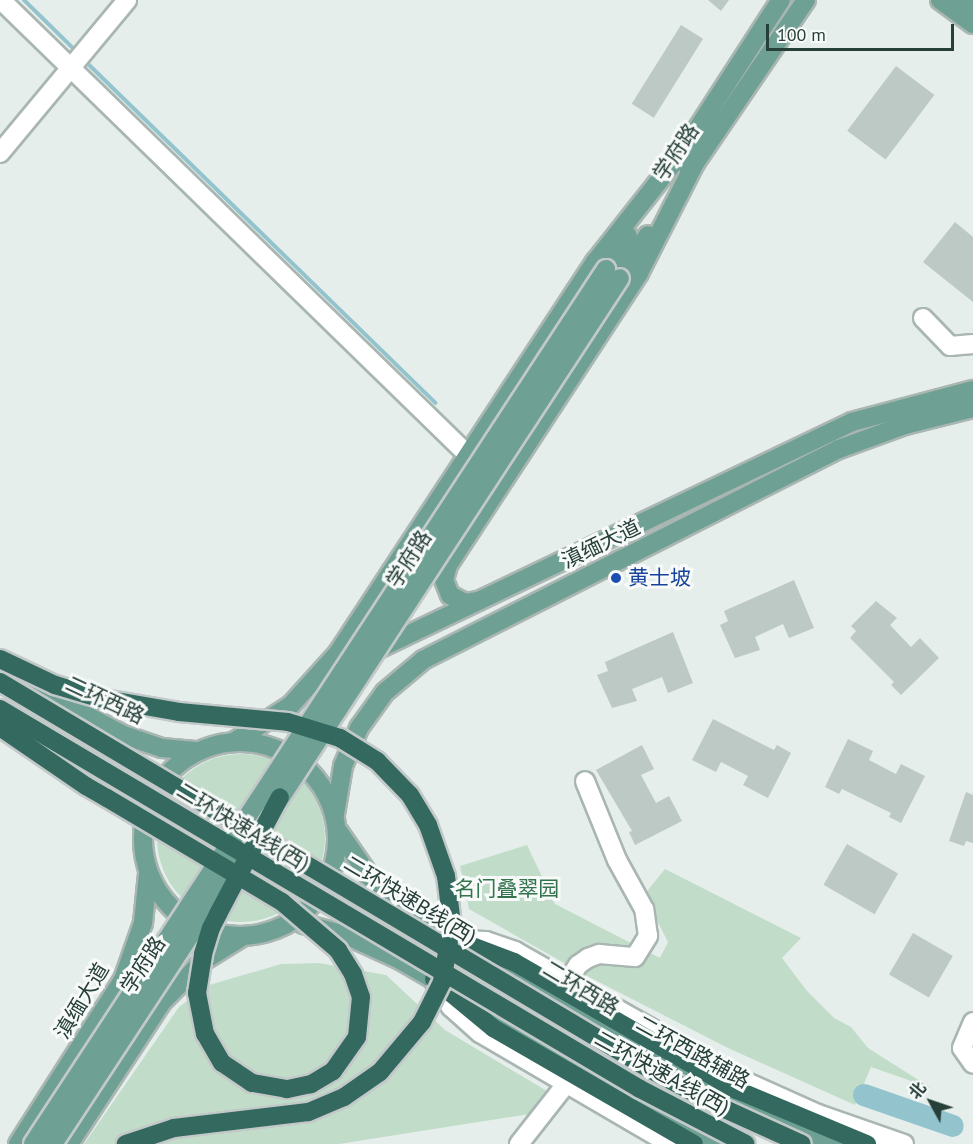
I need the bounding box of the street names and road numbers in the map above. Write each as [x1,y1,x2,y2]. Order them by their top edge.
street label: 学府路 [648,119,704,185]
street label: 滇缅大道 [558,514,644,574]
street label: 学府路 [381,526,437,592]
street label: 二环西路 [62,671,148,729]
street label: 二环快速A线(西) [172,778,314,876]
street label: 二环快速B线(西) [339,851,481,949]
street label: 学府路 [115,932,171,998]
street label: 二环西路 [539,956,623,1020]
street label: 滇缅大道 [50,959,114,1043]
street label: 二环西路辅路 [632,1010,754,1094]
street label: 二环快速A线(西) [590,1026,734,1120]

